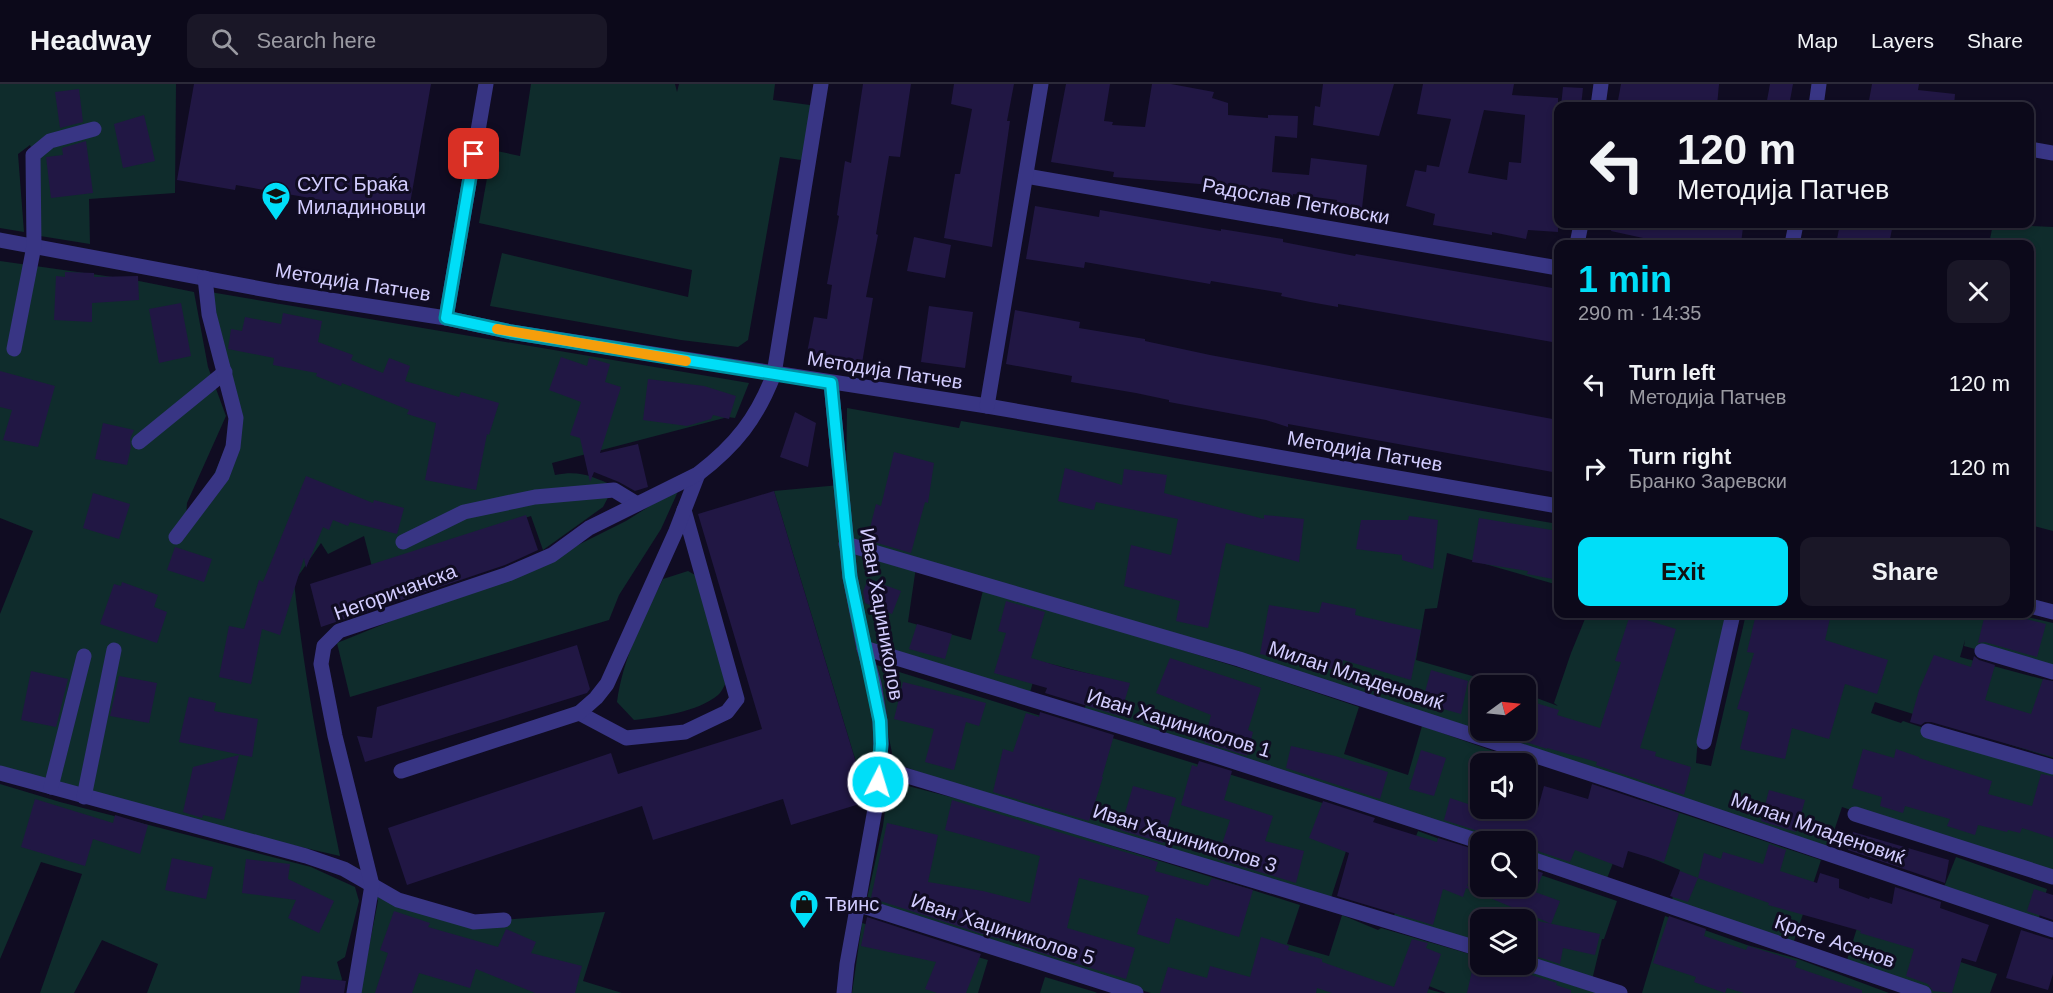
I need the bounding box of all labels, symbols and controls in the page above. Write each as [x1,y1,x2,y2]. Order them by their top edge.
search box [187,14,607,68]
text: Headway [30,25,151,56]
icon: search [208,25,241,58]
text: Search here [256,28,376,53]
text: Map [1797,29,1838,52]
text: Layers [1871,29,1934,52]
text: Share [1967,29,2023,52]
icon: left [1578,126,1656,204]
text: 120 m [1677,126,1796,173]
pin [448,128,499,179]
icon: arrive [457,137,490,170]
place label: СУГС Браќа Миладиновци [297,173,426,218]
street label: Радослав Петковски [1201,174,1391,228]
text: Методија Патчев [1677,175,1889,205]
school or university icon: СУГС Браќа Миладиновци [260,180,292,222]
street label: Методија Патчев [274,259,432,305]
text: 1 min [1578,259,1672,300]
button: close [1947,260,2010,323]
text: 290 m · 14:35 [1578,302,1701,324]
street label: Методија Патчев [806,347,964,393]
text: Turn left [1629,360,1715,385]
icon: left [1578,368,1611,401]
text: 120 m [1949,371,2010,396]
text: Методија Патчев [1629,386,1786,408]
street label: Методија Патчев [1286,427,1444,475]
text: Turn right [1629,444,1731,469]
icon: right [1578,452,1611,485]
text: 120 m [1949,455,2010,480]
text: Бранко Заревски [1629,470,1787,492]
street label: Иван Хаџиниколов [856,526,908,702]
button: Exit [1578,537,1788,606]
button: Share [1800,537,2010,606]
street label: Негоричанска [331,559,460,624]
street label: Милан Младеновиќ [1266,636,1446,714]
north arrow [1470,675,1536,741]
map controls [1470,675,1536,975]
street label: Иван Хаџиниколов 1 [1084,685,1274,761]
position arrow [846,750,910,814]
button: sound [1470,753,1536,819]
street label: Милан Младеновиќ [1728,788,1908,868]
street label: Иван Хаџиниколов 3 [1090,800,1280,876]
button: search [1470,831,1536,897]
shop icon: Твинс [788,888,820,930]
street label: Иван Хаџиниколов 5 [909,889,1097,969]
place label: Твинс [825,893,879,915]
button: layers [1470,909,1536,975]
street label: Крсте Асенов [1772,910,1898,972]

